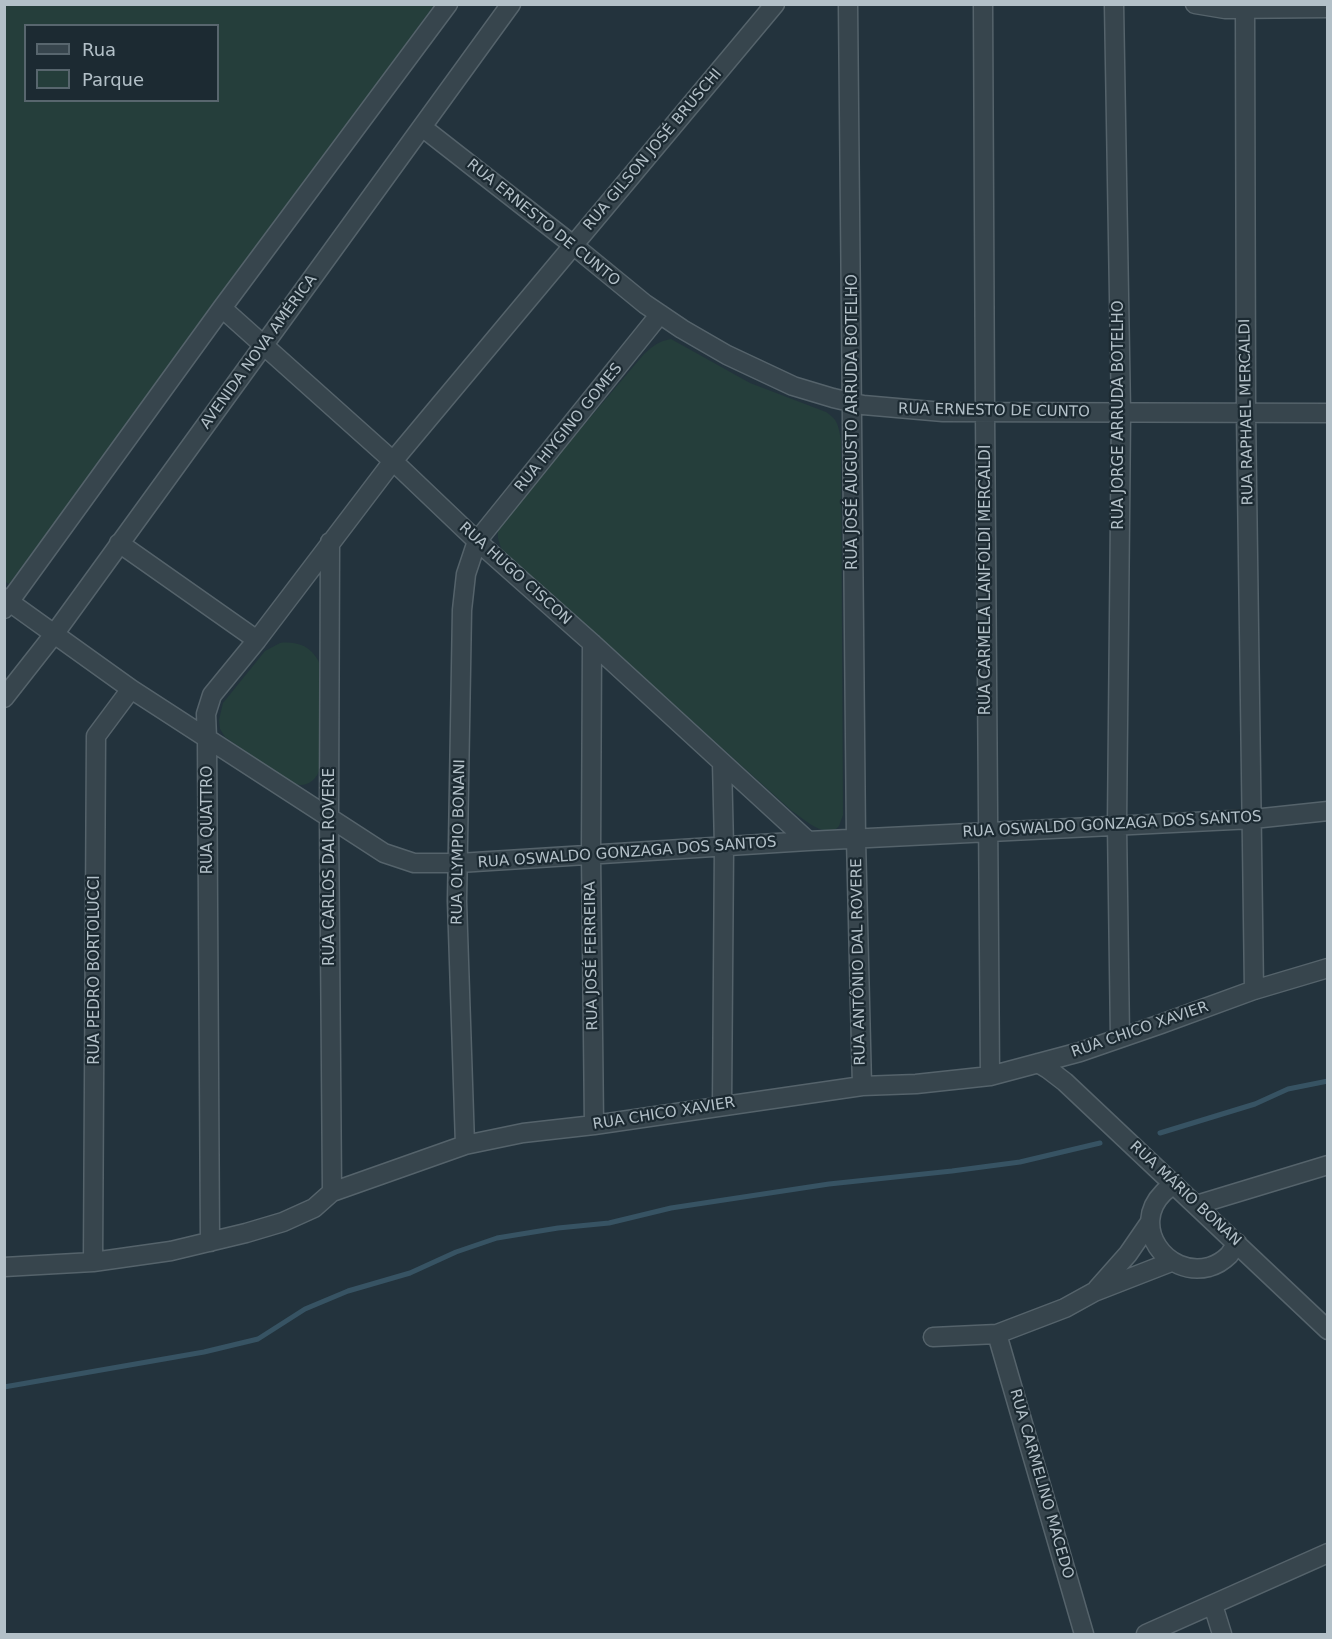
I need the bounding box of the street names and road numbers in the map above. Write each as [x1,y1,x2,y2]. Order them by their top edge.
street label: RUA GILSON JOSÉ BRUSCHI [580,65,726,235]
street label: RUA ERNESTO DE CUNTO [463,156,623,290]
street label: AVENIDA NOVA AMÉRICA [197,271,321,433]
street label: RUA JOSÉ AUGUSTO ARRUDA BOTELHO [844,274,862,570]
street label: RUA JORGE ARRUDA BOTELHO [1110,300,1128,530]
street label: RUA RAPHAEL MERCALDI [1236,318,1258,506]
street label: RUA HIYGINO GOMES [511,360,627,496]
street label: RUA ERNESTO DE CUNTO [898,400,1090,422]
street label: RUA CARMELA LANFOLDI MERCALDI [977,445,995,715]
street label: RUA HUGO CISCON [455,519,575,629]
street label: RUA OLYMPIO BONANI [449,759,469,925]
street label: RUA QUATTRO [199,766,217,874]
street label: RUA CARLOS DAL ROVERE [321,768,339,966]
street label: RUA OSWALDO GONZAGA DOS SANTOS [962,808,1262,842]
street label: RUA OSWALDO GONZAGA DOS SANTOS [477,834,777,872]
street label: RUA ANTÔNIO DAL ROVERE [848,858,870,1066]
street label: RUA PEDRO BORTOLUCCI [86,875,104,1065]
street label: RUA JOSÉ FERREIRA [582,881,602,1031]
street label: RUA CHICO XAVIER [1069,998,1211,1062]
street label: RUA CHICO XAVIER [592,1094,736,1134]
street label: RUA MÁRIO BONAN [1126,1138,1244,1250]
street label: RUA CARMELINO MACEDO [1005,1387,1077,1581]

